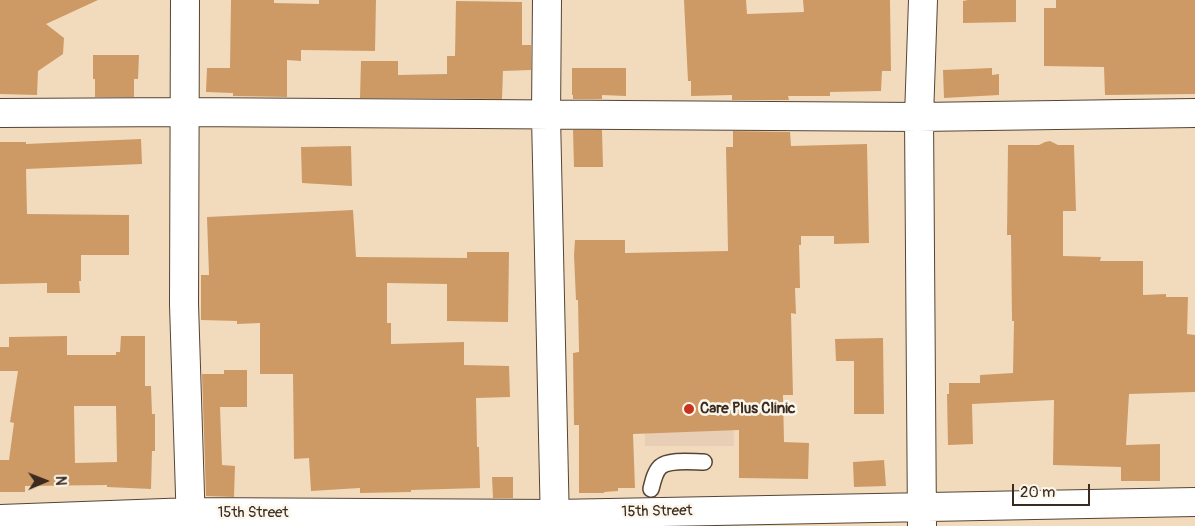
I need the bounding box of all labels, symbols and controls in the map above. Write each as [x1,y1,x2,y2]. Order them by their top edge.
place label: Care Plus Clinic [700,400,795,418]
marker: Care Plus Clinic [682,402,696,416]
north arrow [20,456,70,506]
scale bar [1015,474,1092,506]
text: N [52,476,69,486]
text: 20 m [1020,483,1055,502]
street label: 15th Street [621,502,693,522]
street label: 15th Street [217,504,289,522]

